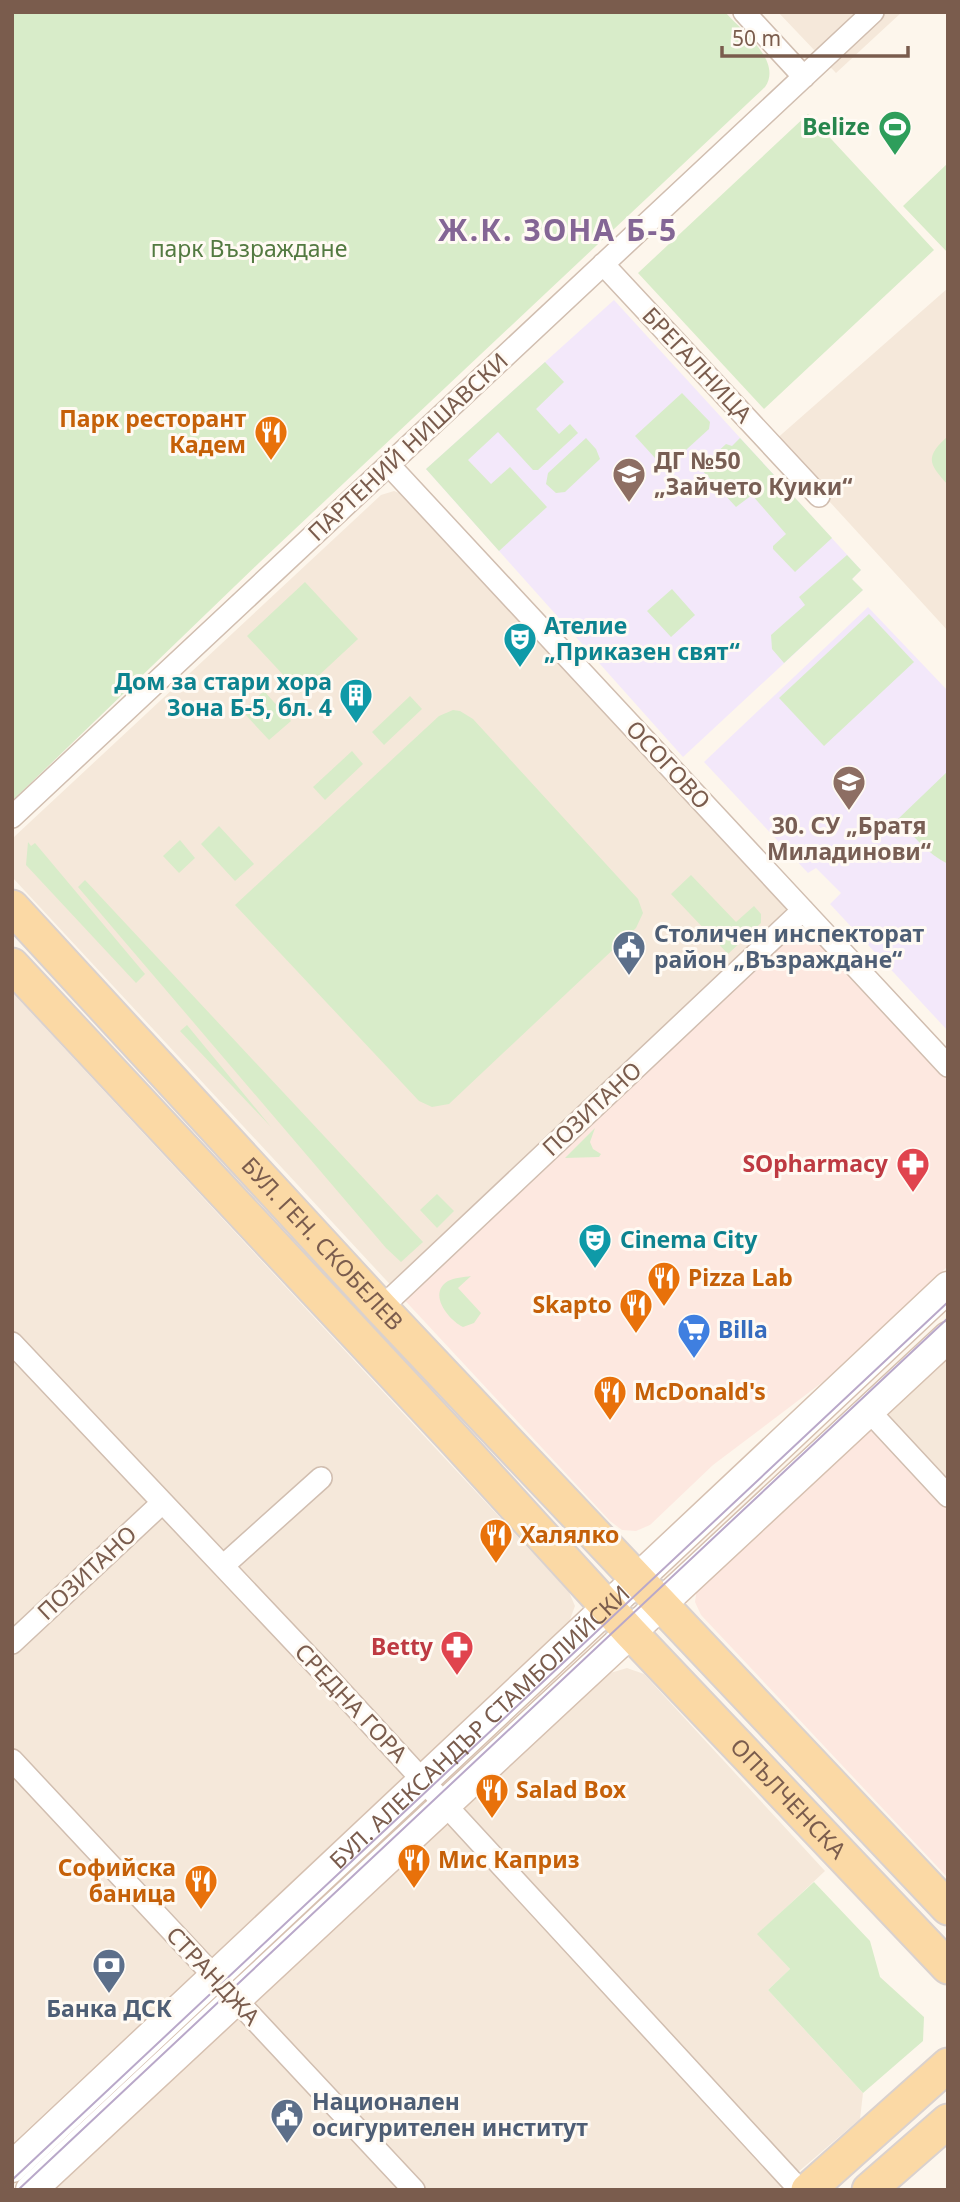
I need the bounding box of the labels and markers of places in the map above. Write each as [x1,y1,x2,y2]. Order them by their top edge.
sports icon: Belize [876,108,914,157]
place label: Belize [802,110,870,142]
place label: Парк ресторант Кадем [59,402,246,460]
restaurant icon: Парк ресторант Кадем [252,413,290,462]
place label: ДГ №50 „Зайчето Куики“ [654,444,852,502]
school or university icon: ДГ №50 „Зайчето Куики“ [610,455,648,504]
place label: Ателие „Приказен свят“ [544,609,740,667]
theatre icon: Ателие „Приказен свят“ [501,620,539,669]
place label: Дом за стари хора Зона Б-5, бл. 4 [114,665,332,723]
building icon: Дом за стари хора Зона Б-5, бл. 4 [337,676,375,725]
school or university icon: 30. СУ „Братя Миладинови“ [830,763,868,812]
place label: 30. СУ „Братя Миладинови“ [767,809,931,867]
place label: Столичен инспекторат район „Възраждане“ [654,917,924,975]
public building icon: Столичен инспекторат район „Възраждане“ [610,928,648,977]
pharmacy icon: SOpharmacy [894,1145,932,1194]
place label: SOpharmacy [742,1147,889,1179]
theatre icon: Cinema City [576,1221,614,1270]
place label: Cinema City [620,1223,758,1255]
restaurant icon: Pizza Lab [645,1259,683,1308]
place label: Pizza Lab [688,1261,793,1293]
restaurant icon: Skapto [617,1286,655,1335]
place label: Skapto [532,1288,612,1320]
supermarket icon: Billa [675,1311,713,1360]
place label: Billa [718,1313,768,1345]
restaurant icon: McDonald's [591,1373,629,1422]
place label: McDonald's [634,1375,766,1407]
restaurant icon: Халялко [477,1516,515,1565]
place label: Халялко [520,1518,619,1550]
pharmacy icon: Betty [438,1628,476,1677]
place label: Betty [371,1630,434,1662]
restaurant icon: Salad Box [473,1771,511,1820]
place label: Salad Box [516,1773,627,1805]
restaurant icon: Мис Каприз [395,1841,433,1890]
place label: Мис Каприз [438,1843,580,1875]
place label: Софийска баница [58,1851,176,1909]
restaurant icon: Софийска баница [182,1862,220,1911]
bank icon: Банка ДСК [90,1946,128,1995]
place label: Банка ДСК [46,1992,172,2024]
place label: Национален осигурителен институт [312,2085,588,2143]
public building icon: Национален осигурителен институт [268,2096,306,2145]

